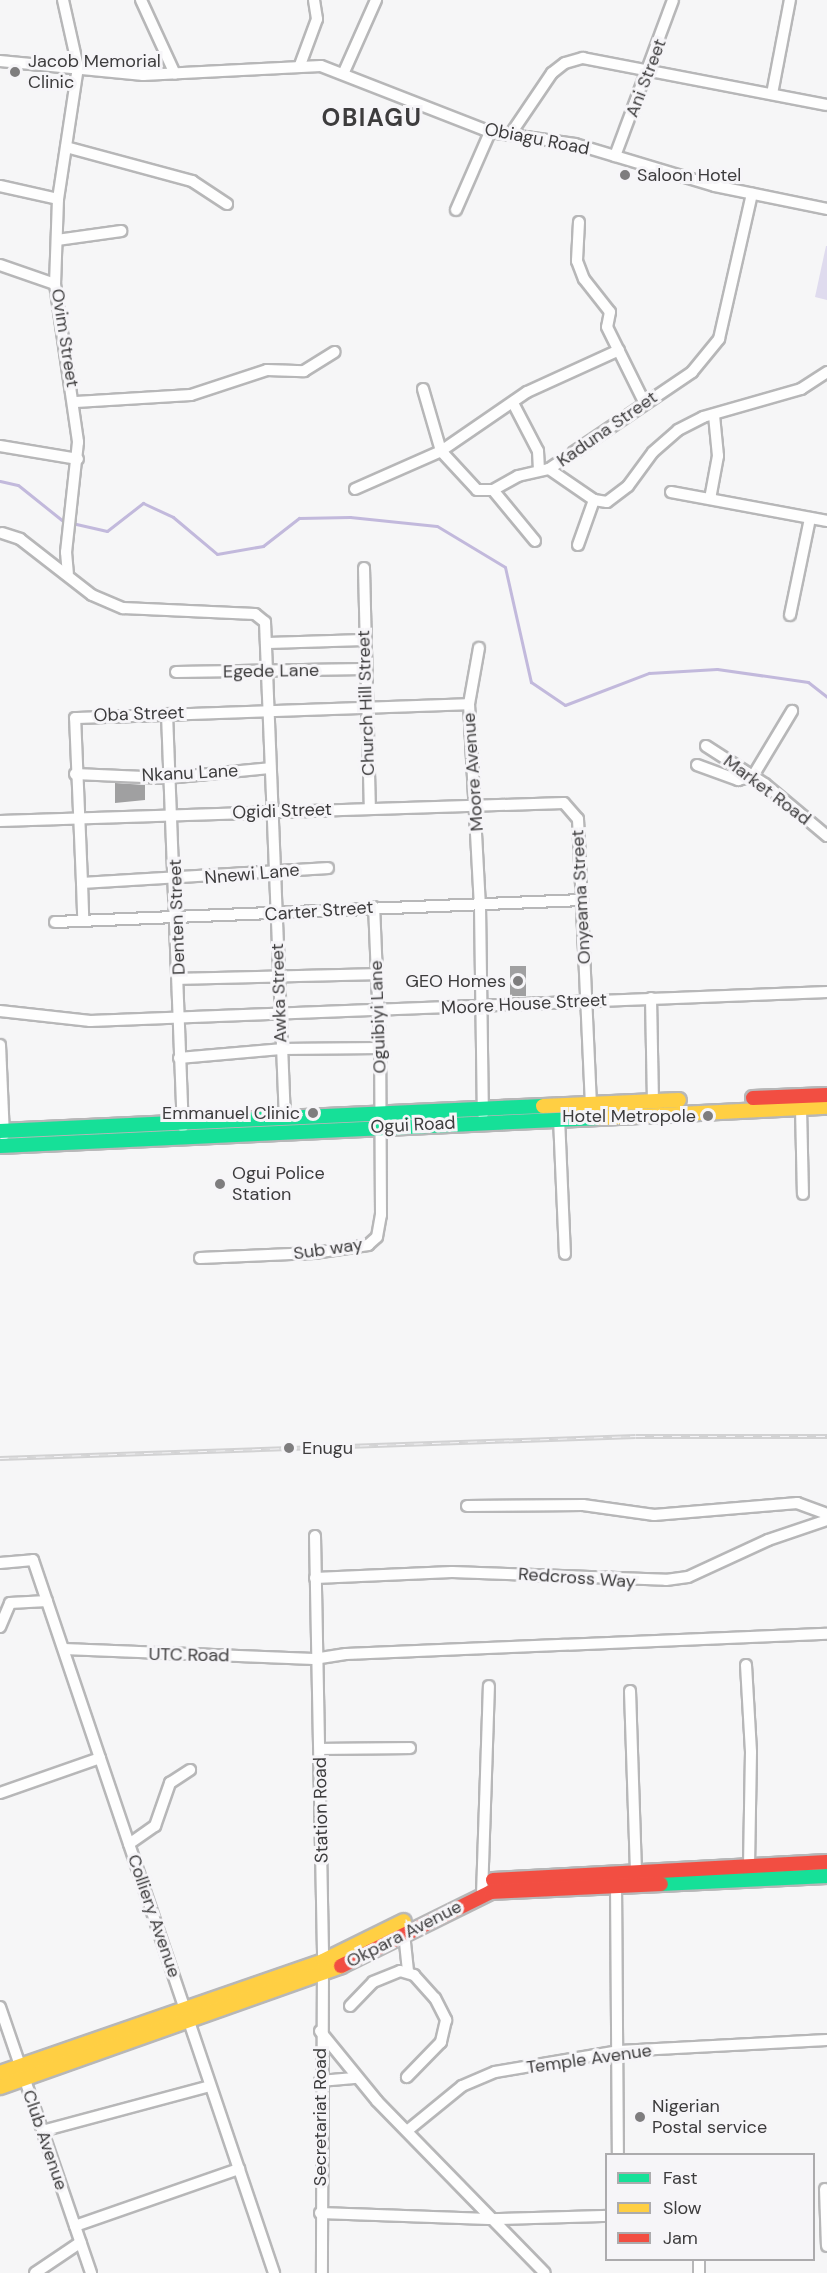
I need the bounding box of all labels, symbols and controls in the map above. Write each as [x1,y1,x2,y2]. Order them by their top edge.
street label: Ani Street [621,36,671,120]
place label: Jacob Memorial Clinic [28,51,161,94]
marker: Jacob Memorial Clinic [6,63,24,81]
district label: OBIAGU [322,104,422,132]
street label: Obiagu Road [483,118,591,160]
place label: Saloon Hotel [637,164,741,186]
marker: Saloon Hotel [618,168,632,182]
street label: Ovim Street [47,287,83,389]
street label: Kaduna Street [553,386,661,472]
street label: Church Hill Street [353,630,379,776]
street label: Egede Lane [223,659,319,683]
street label: Oba Street [93,702,185,726]
street label: Moore Avenue [458,712,488,832]
street label: Market Road [719,750,815,830]
street label: Nkanu Lane [141,760,239,786]
street label: Ogidi Street [232,798,332,824]
street label: Onyeama Street [567,829,595,965]
street label: Denten Street [164,859,190,975]
street label: Nnewi Lane [204,859,300,889]
street label: Carter Street [264,896,374,926]
street label: Awka Street [266,943,292,1043]
street label: Oguibiyi Lane [365,960,391,1074]
place label: GEO Homes [405,970,506,992]
marker: GEO Homes [511,974,525,988]
street label: Moore House Street [440,989,608,1019]
place label: Emmanuel Clinic [162,1102,300,1124]
marker: Emmanuel Clinic [304,1104,322,1122]
place label: Hotel Metropole [562,1105,696,1127]
marker: Hotel Metropole [701,1109,715,1123]
street label: Ogui Road [370,1112,456,1138]
place label: Ogui Police Station [232,1163,325,1206]
marker: Ogui Police Station [213,1177,227,1191]
street label: Sub way [292,1233,364,1265]
place label: Enugu [302,1437,353,1459]
marker: Enugu [280,1439,298,1457]
street label: Redcross Way [517,1563,637,1593]
street label: UTC Road [148,1643,230,1667]
street label: Station Road [309,1757,333,1863]
street label: Colliery Avenue [123,1852,185,1980]
street label: Okpara Avenue [343,1896,465,1972]
street label: Temple Avenue [525,2040,653,2078]
street label: Secretariat Road [309,2048,331,2186]
street label: Club Avenue [18,2087,72,2193]
place label: Nigerian Postal service [652,2096,767,2138]
marker: Nigerian Postal service [633,2110,647,2124]
legend [605,2153,815,2261]
text: Fast [663,2166,698,2190]
text: Slow [663,2196,702,2220]
text: Jam [663,2226,698,2250]

